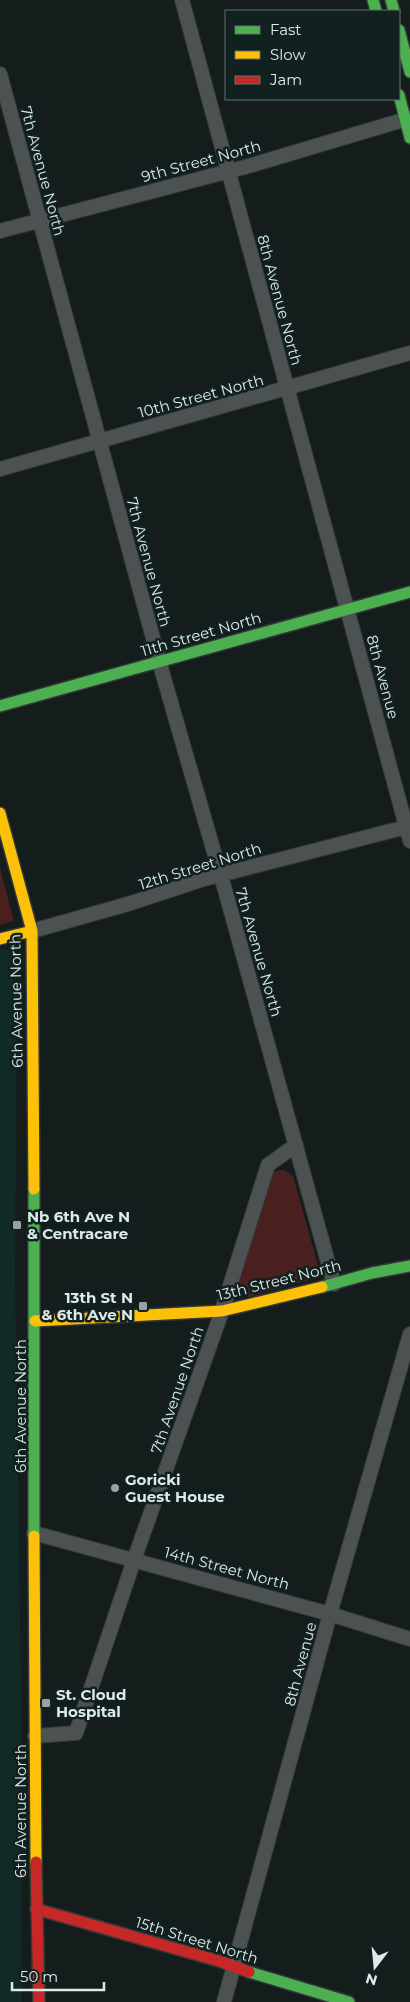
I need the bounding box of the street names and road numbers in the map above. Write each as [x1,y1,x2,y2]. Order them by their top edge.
street label: 7th Avenue North [17,104,69,238]
street label: 9th Street North [139,136,263,186]
street label: 8th Avenue North [253,233,307,367]
street label: 10th Street North [136,370,266,422]
street label: 7th Avenue North [123,495,175,629]
street label: 11th Street North [139,608,263,660]
street label: 8th Avenue [363,633,403,721]
street label: 12th Street North [136,838,264,894]
street label: 7th Avenue North [231,885,287,1019]
street label: 6th Avenue North [5,934,27,1068]
street label: 13th Street North [215,1255,343,1305]
street label: 7th Avenue North [146,1324,208,1456]
street label: 6th Avenue North [11,1339,30,1473]
street label: 14th Street North [162,1542,292,1594]
street label: 8th Avenue [280,1620,320,1708]
street label: 6th Avenue North [11,1744,30,1878]
street label: 15th Street North [133,1912,261,1968]

